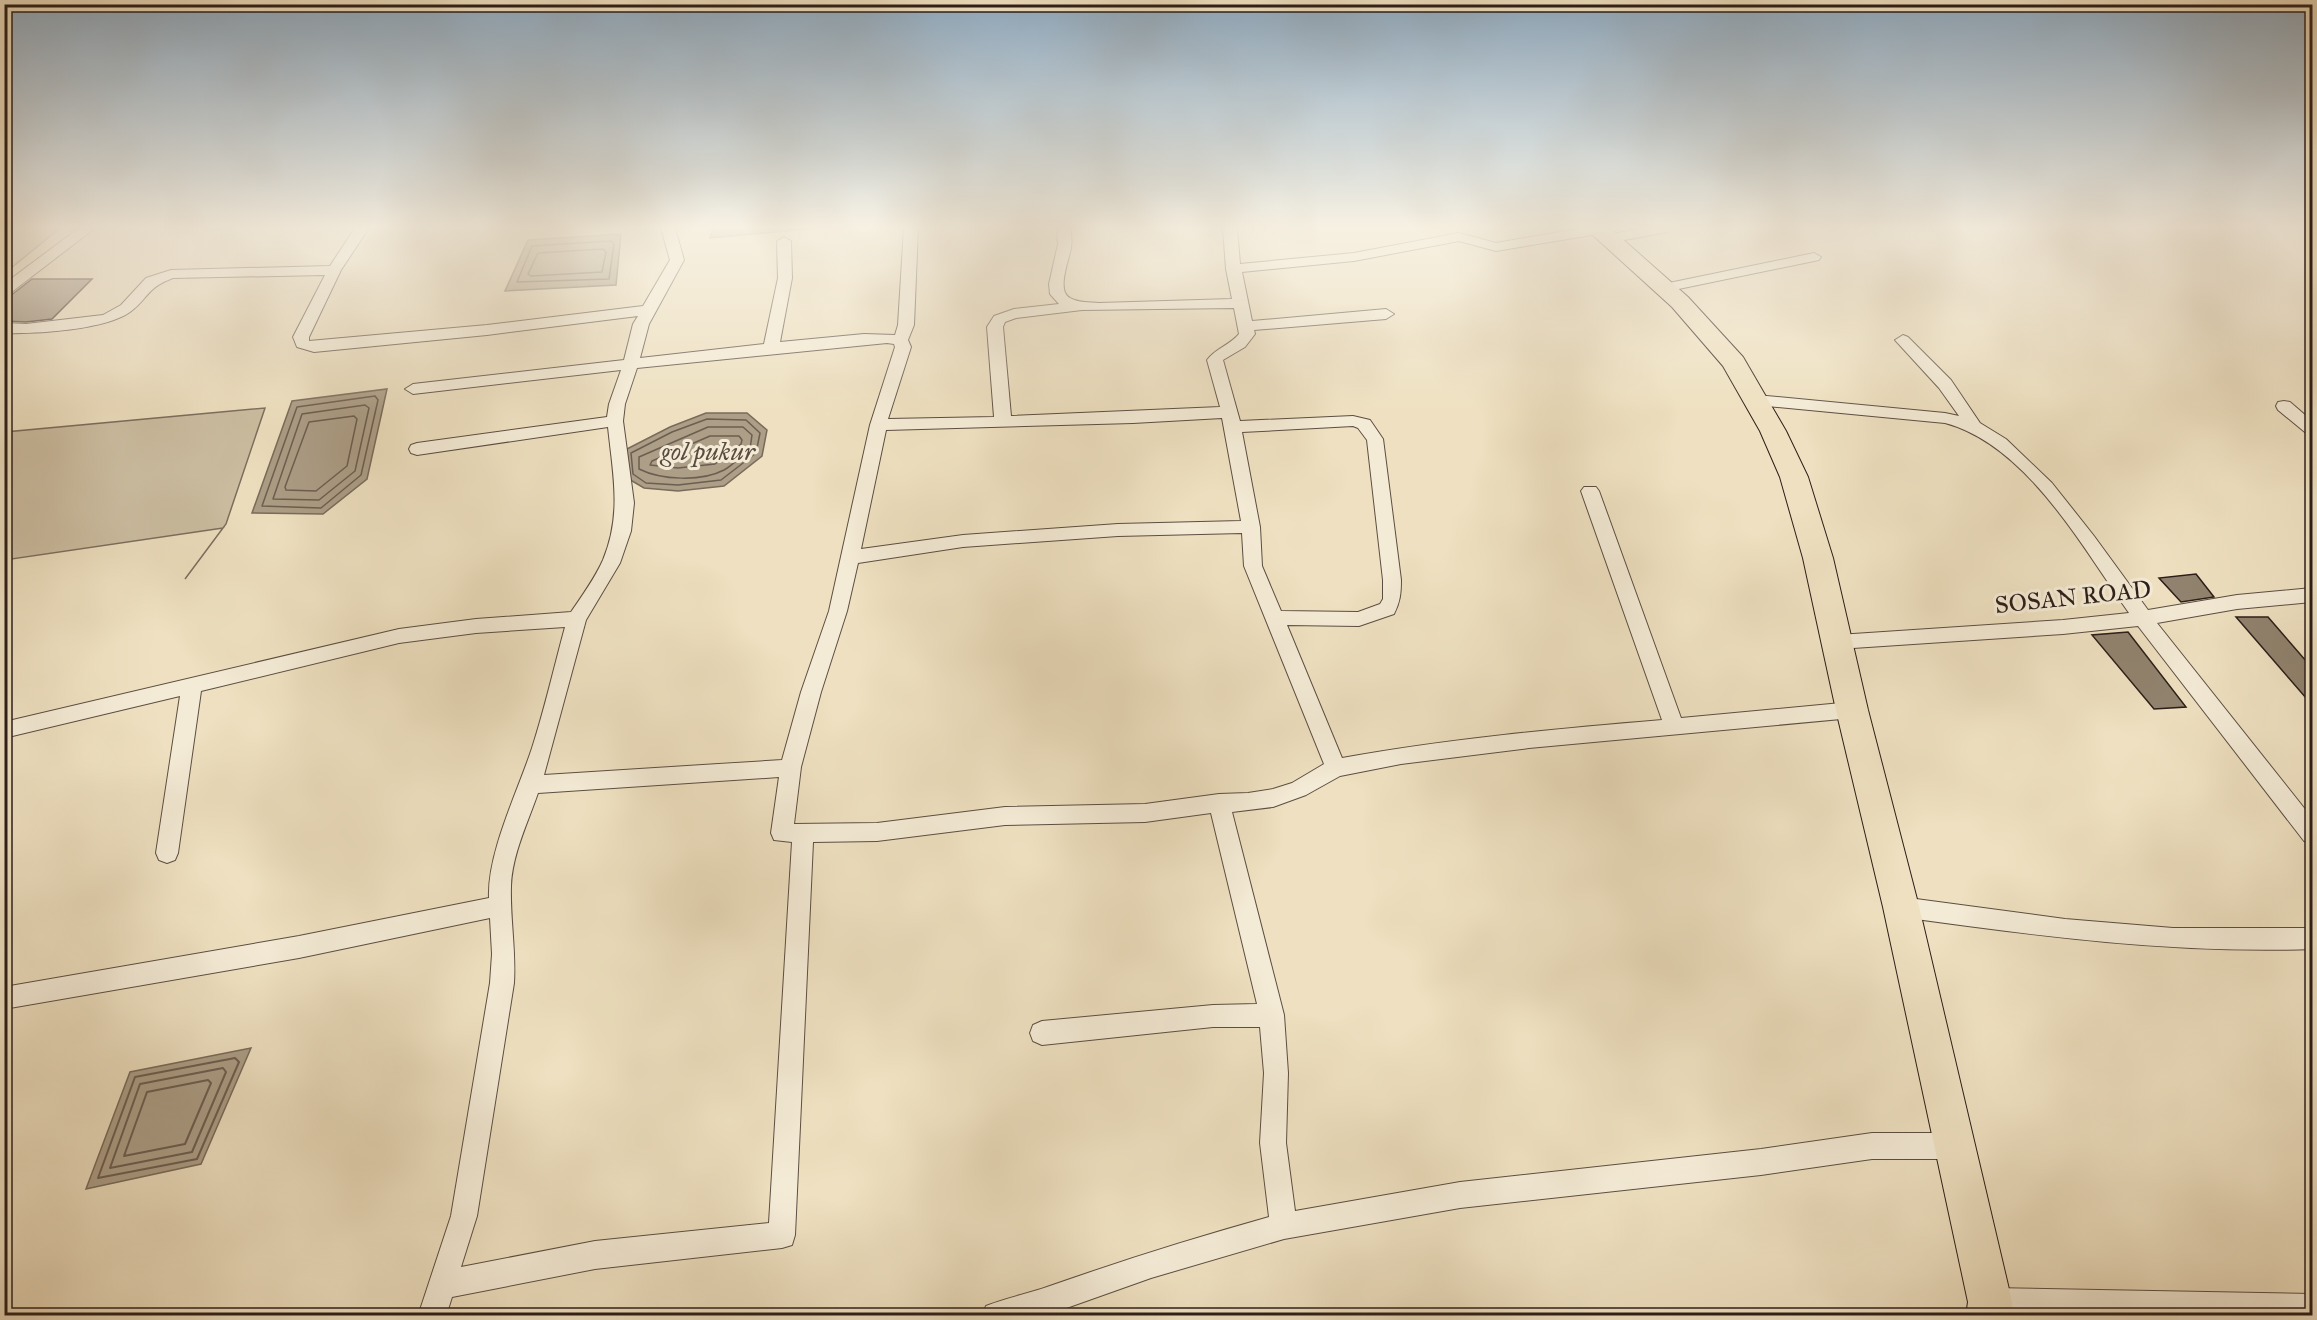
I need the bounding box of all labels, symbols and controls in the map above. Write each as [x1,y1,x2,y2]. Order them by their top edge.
water label: gol pukur [659,435,756,468]
street label: SOSAN ROAD [1993,574,2153,620]

